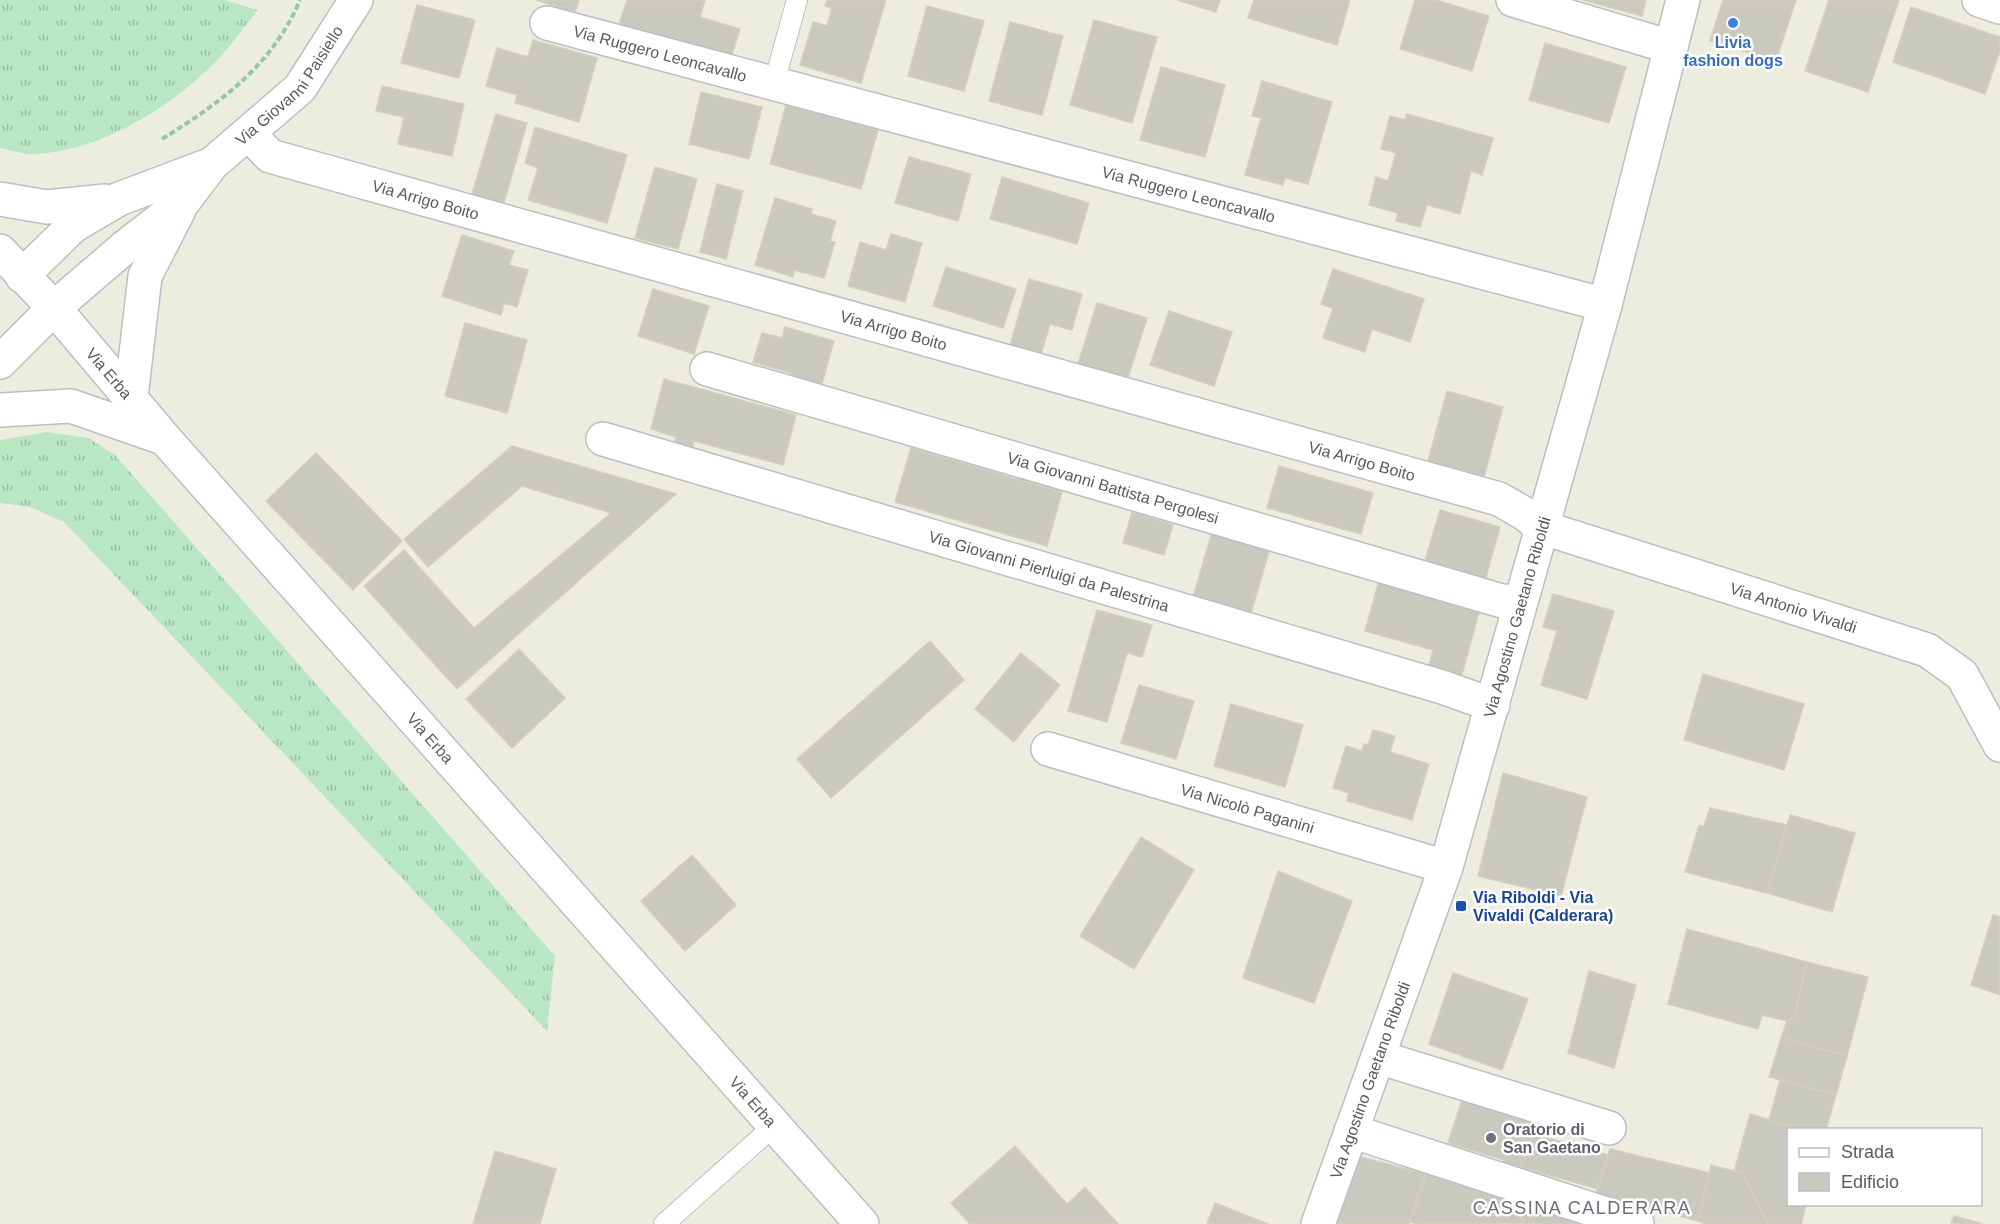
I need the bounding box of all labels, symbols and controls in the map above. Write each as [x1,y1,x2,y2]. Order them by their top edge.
marker: Livia fashion dogs [1726,16,1740,30]
street label: Via Ruggero Leoncavallo [571,22,749,85]
street label: Via Giovanni Paisiello [232,23,346,149]
place label: Livia fashion dogs [1683,34,1783,69]
street label: Via Ruggero Leoncavallo [1100,163,1277,226]
street label: Via Arrigo Boito [370,177,481,223]
street label: Via Arrigo Boito [838,308,949,354]
street label: Via Erba [83,345,135,402]
street label: Via Arrigo Boito [1306,438,1417,484]
street label: Via Giovanni Battista Pergolesi [1005,449,1221,527]
street label: Via Agostino Gaetano Riboldi [1481,515,1554,720]
street label: Via Giovanni Pierluigi da Palestrina [927,528,1171,615]
street label: Via Antonio Vivaldi [1728,580,1859,636]
street label: Via Erba [403,710,457,767]
street label: Via Nicolò Paganini [1178,781,1316,836]
place label: Via Riboldi - Via Vivaldi (Calderara) [1473,889,1613,924]
marker: Via Riboldi - Via Vivaldi (Calderara) [1454,899,1468,913]
street label: Via Agostino Gaetano Riboldi [1327,979,1413,1181]
street label: Via Erba [726,1073,779,1130]
place label: Oratorio di San Gaetano [1503,1121,1601,1156]
legend [1787,1128,1982,1206]
marker: Oratorio di San Gaetano [1484,1131,1498,1145]
text: Strada [1841,1142,1895,1162]
text: Edificio [1841,1172,1899,1192]
district label: CASSINA CALDERARA [1473,1198,1691,1218]

